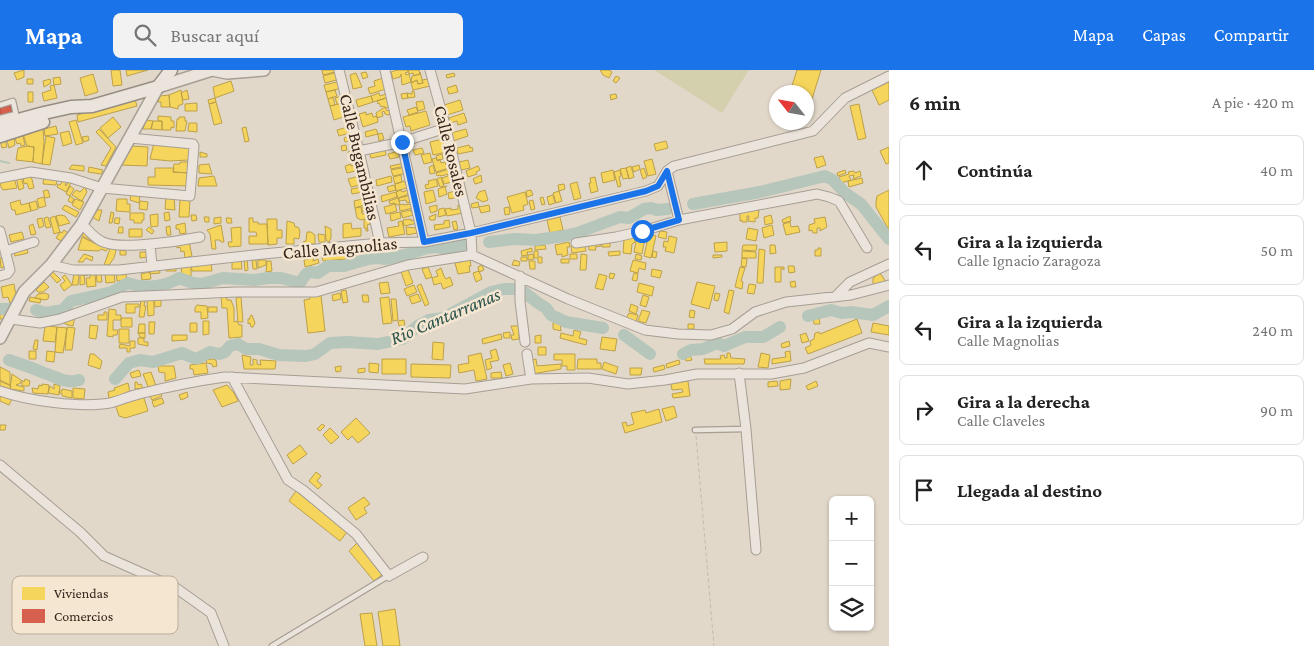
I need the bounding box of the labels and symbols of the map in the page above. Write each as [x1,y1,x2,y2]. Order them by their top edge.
north arrow [769,85,814,130]
street label: Calle Bugambilias [336,92,384,222]
street label: Calle Rosales [430,103,472,199]
route end [391,131,414,154]
route start [631,220,654,243]
street label: Calle Magnolias [282,233,398,263]
water label: Rio Cantarranas [387,283,503,349]
legend [12,576,178,634]
text: Viviendas [54,585,109,601]
text: Comercios [54,608,113,624]

